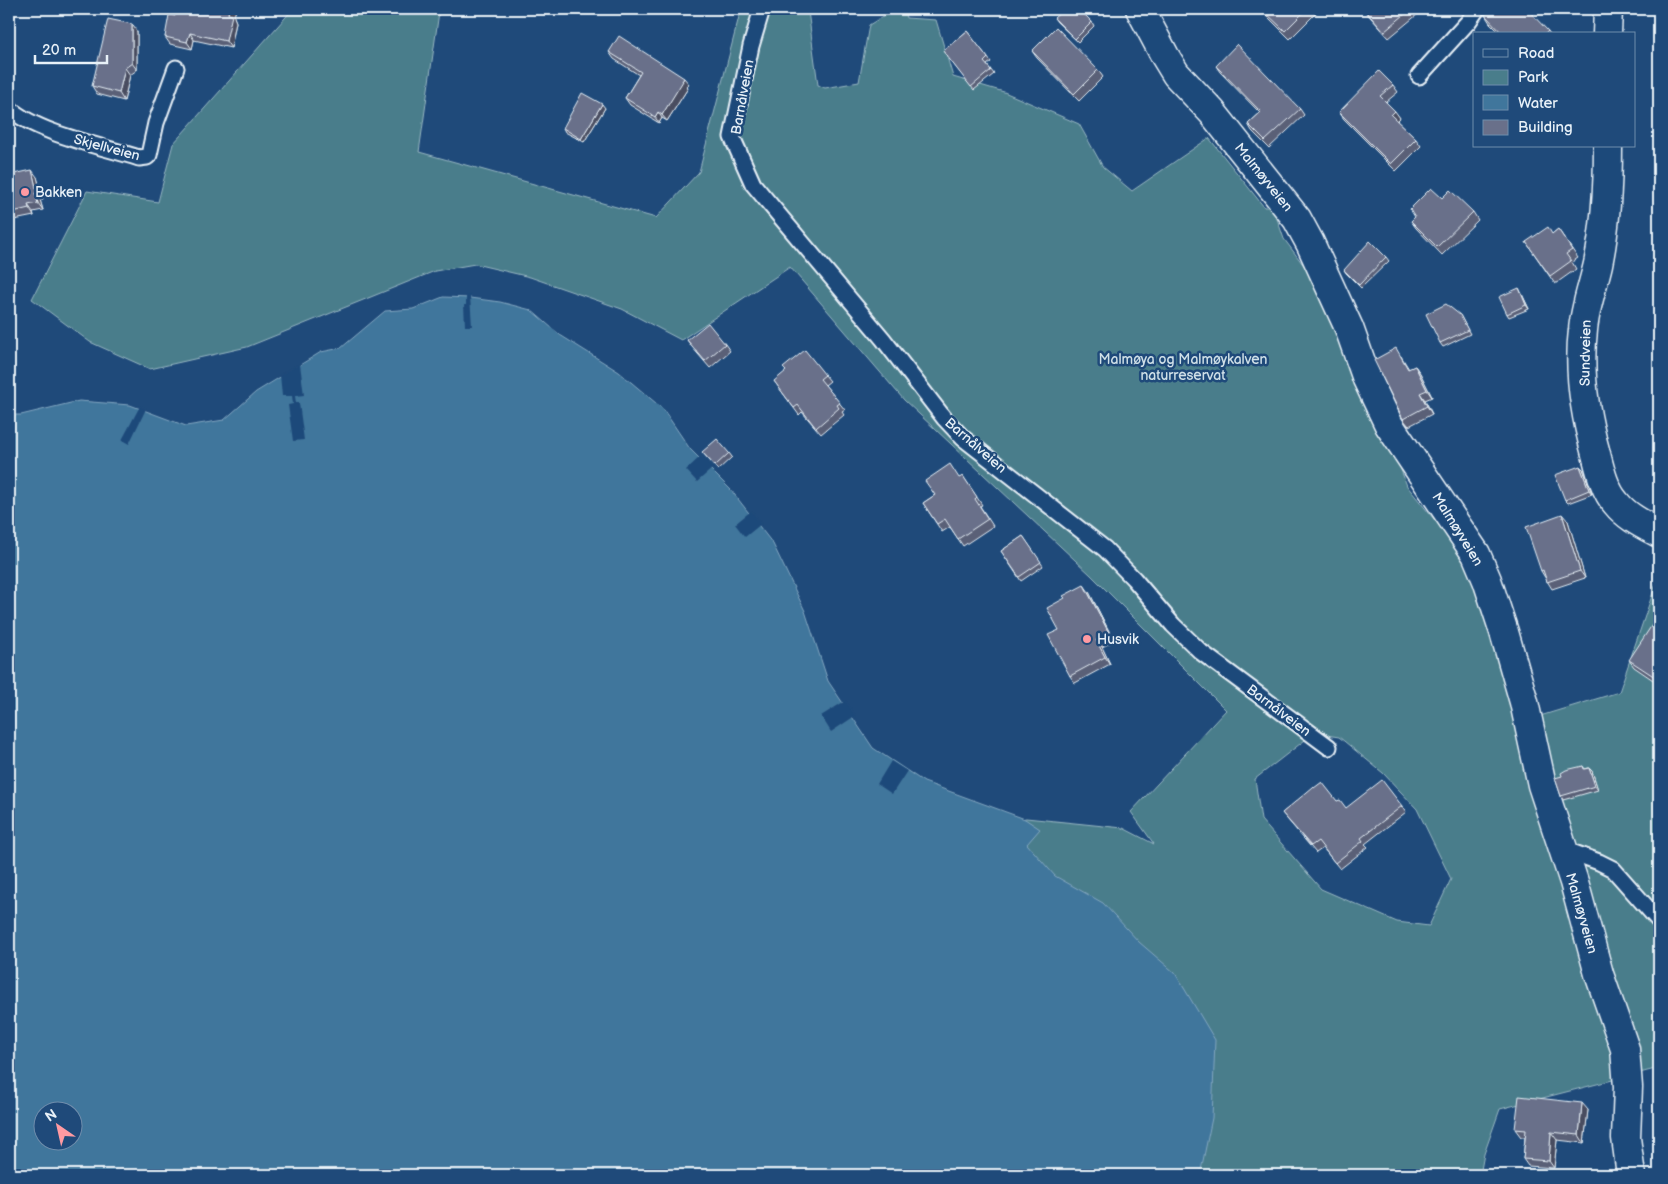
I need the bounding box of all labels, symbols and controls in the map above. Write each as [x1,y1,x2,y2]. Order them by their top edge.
scale bar [35,32,108,64]
legend [1473,32,1636,148]
text: 20 m [42,41,76,60]
text: Road [1518,44,1554,63]
street label: Barnålveien [728,58,757,136]
text: Park [1518,68,1549,87]
text: Water [1518,94,1558,113]
text: Building [1518,118,1573,137]
street label: Skjellveien [72,130,142,164]
street label: Malmøyveien [1231,140,1296,215]
place label: Bakken [35,184,82,201]
marker: Bakken [19,186,31,198]
street label: Sundveien [1576,319,1595,386]
park label: Malmøya og Malmøykalven naturreservat [1098,351,1268,384]
street label: Barnålveien [941,414,1010,477]
street label: Malmøyveien [1428,489,1487,569]
place label: Husvik [1097,631,1139,648]
marker: Husvik [1081,633,1093,645]
street label: Barnålveien [1243,681,1314,740]
street label: Malmøyveien [1562,871,1601,956]
north arrow [32,1102,82,1152]
text: N [42,1106,60,1126]

